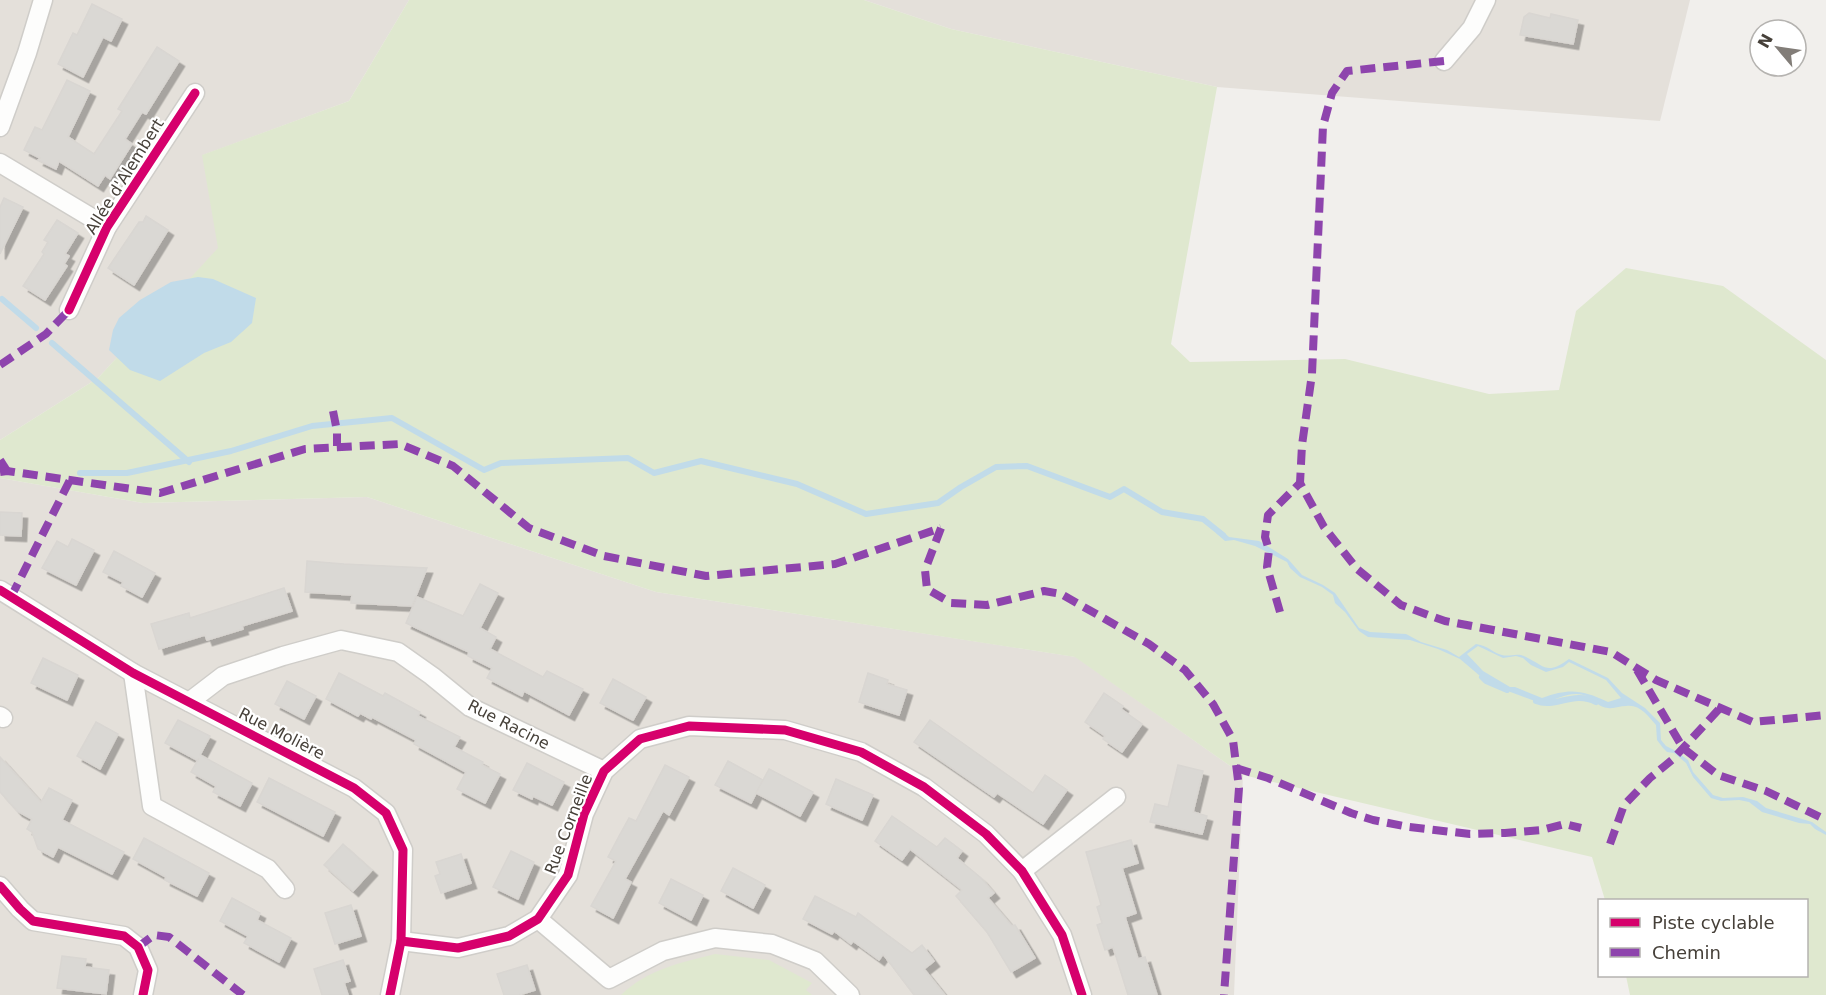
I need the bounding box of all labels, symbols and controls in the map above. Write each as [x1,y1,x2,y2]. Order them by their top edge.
north arrow [1748,18,1808,78]
text: N [1754,31,1777,51]
street label: Allée d'Alembert [81,115,168,238]
street label: Rue Racine [465,696,553,753]
street label: Rue Molière [236,704,328,763]
street label: Rue Corneille [541,771,596,877]
legend [1598,899,1808,977]
text: Piste cyclable [1652,912,1775,933]
text: Chemin [1652,942,1721,963]

